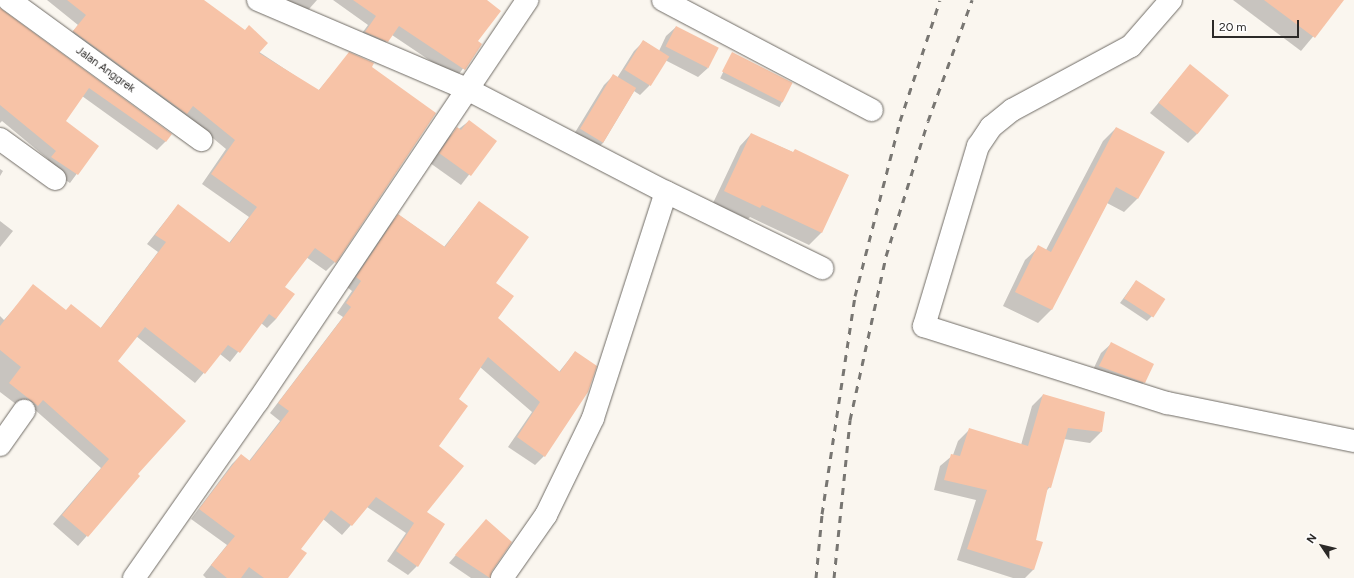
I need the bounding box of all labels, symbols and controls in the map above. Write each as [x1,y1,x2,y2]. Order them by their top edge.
scale bar [1214,12,1301,38]
text: 20 m [1219,20,1247,34]
street label: Jalan Anggrek [73,44,137,96]
north arrow [1302,526,1342,566]
text: N [1304,532,1320,546]

